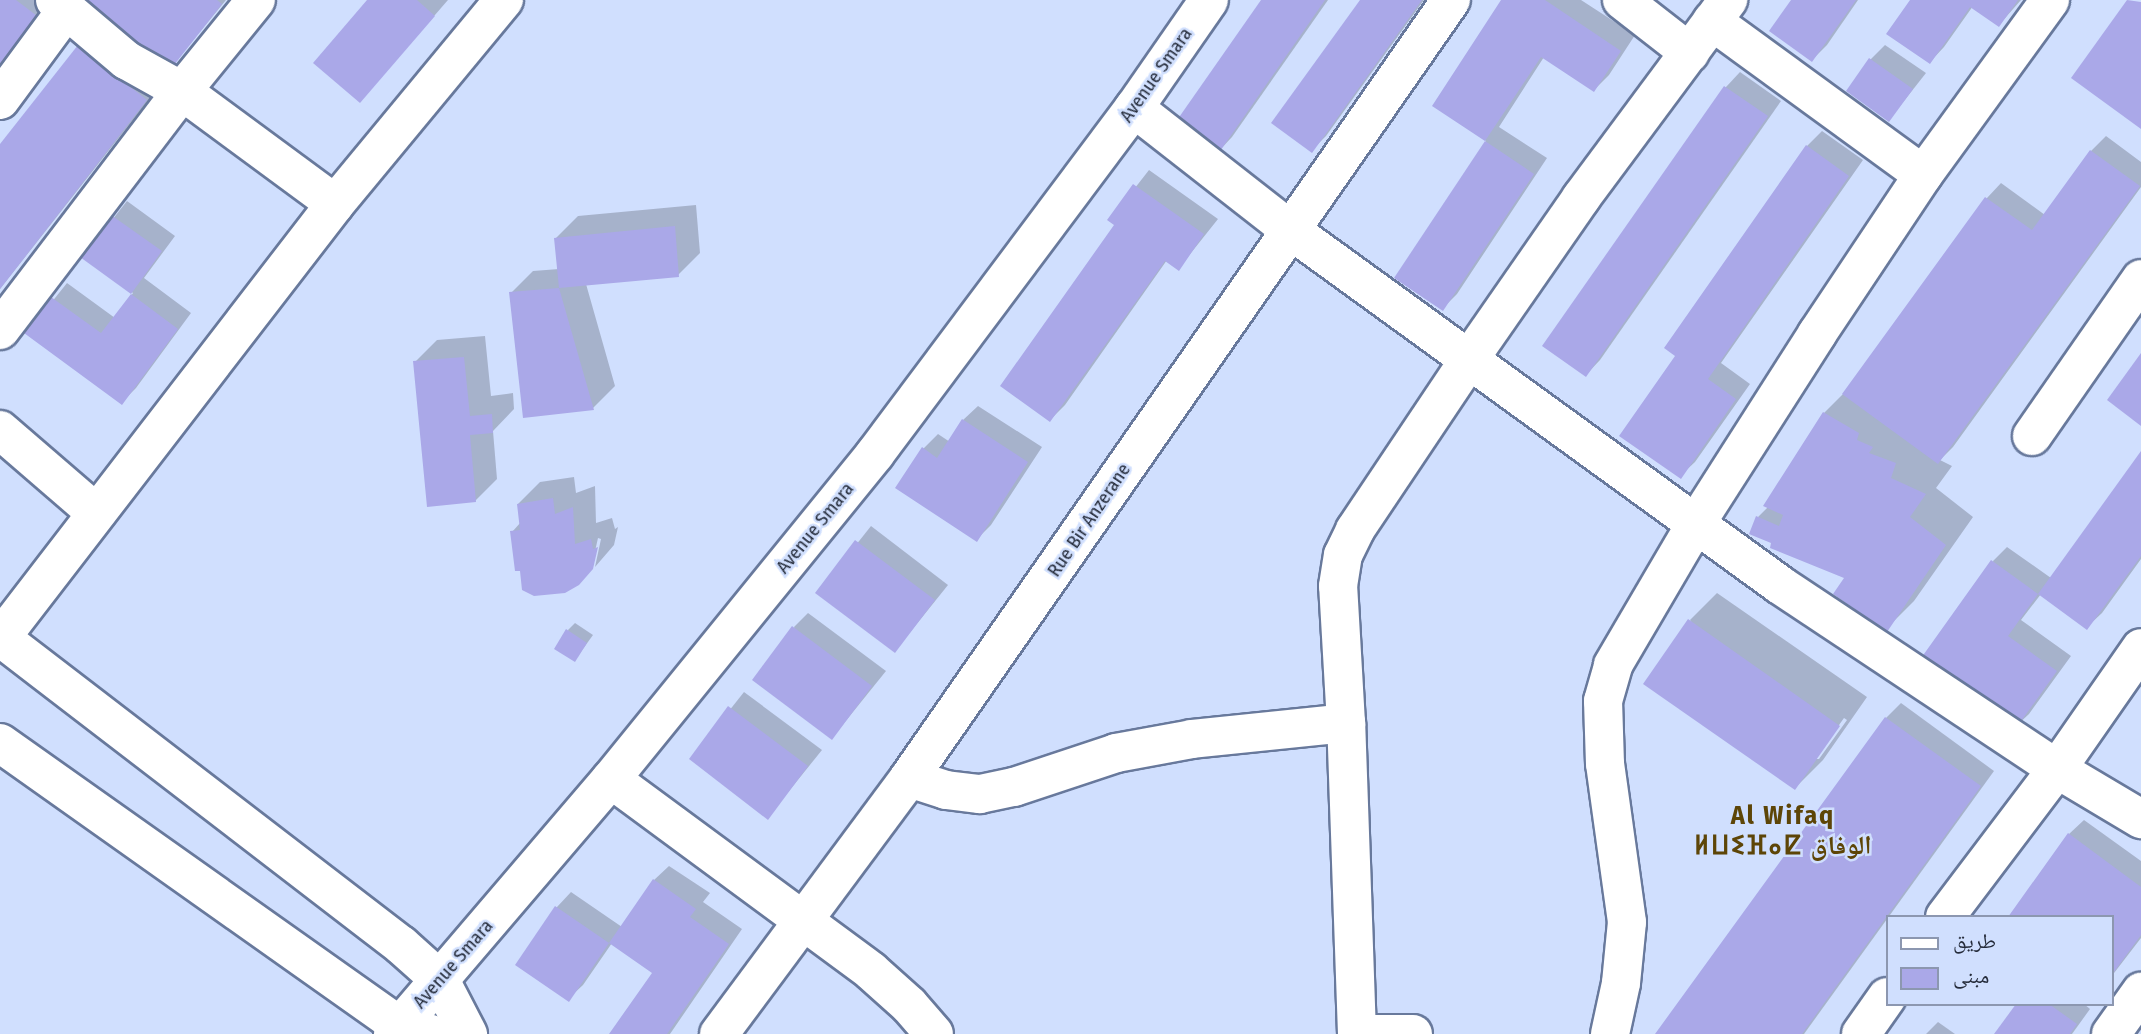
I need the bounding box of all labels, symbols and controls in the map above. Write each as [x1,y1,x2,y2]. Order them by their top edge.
street label: Avenue Smara [1115,23,1197,127]
street label: Rue Bir Anzerane [1043,459,1135,581]
street label: Avenue Smara [771,478,859,578]
district label: Al Wifaq ⵍⵡⵉⴼⴰⵇ الوفاق [1701,800,1865,862]
street label: Avenue Smara [408,915,498,1013]
legend [1885,915,2113,1006]
text: طريق [1953,928,1996,954]
text: مبنى [1953,963,1989,989]

